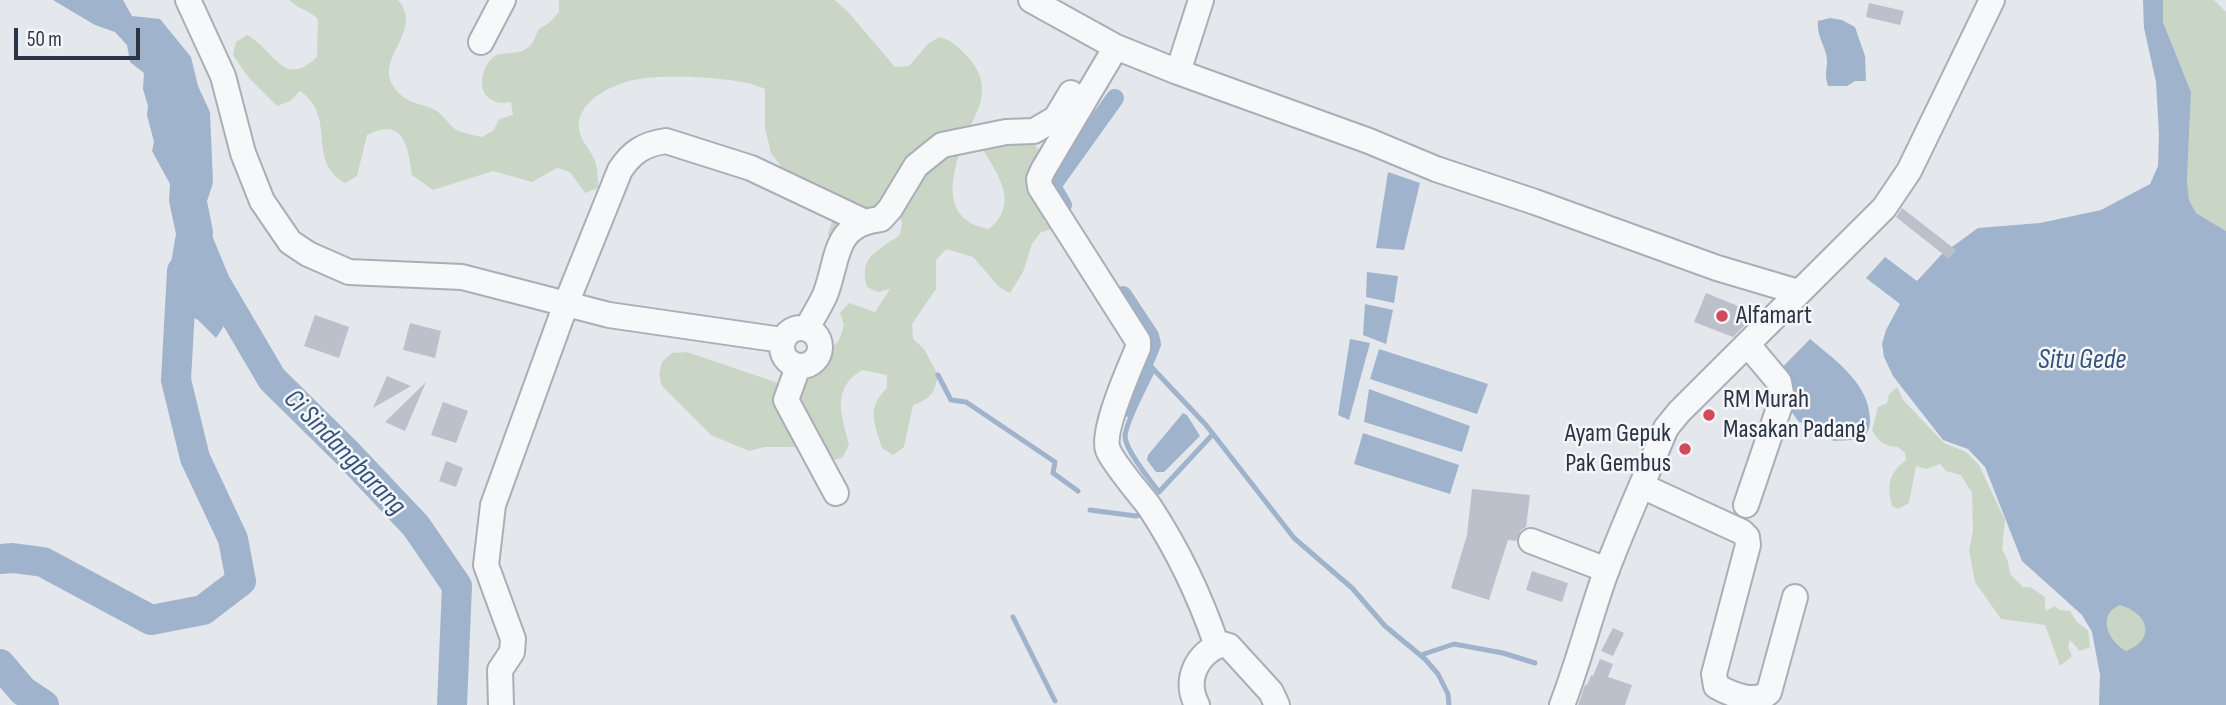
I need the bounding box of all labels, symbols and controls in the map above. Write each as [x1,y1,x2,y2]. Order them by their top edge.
scale bar [18,14,144,58]
text: 50 m [27,27,62,52]
place label: Alfamart [1736,300,1812,332]
marker: Alfamart [1714,308,1730,324]
water label: Situ Gede [2038,344,2126,378]
water label: Ci Sindangbarang [276,383,412,523]
place label: RM Murah Masakan Padang [1723,384,1866,446]
marker: RM Murah Masakan Padang [1701,407,1717,423]
place label: Ayam Gepuk Pak Gembus [1565,418,1671,480]
marker: Ayam Gepuk Pak Gembus [1677,441,1693,457]

